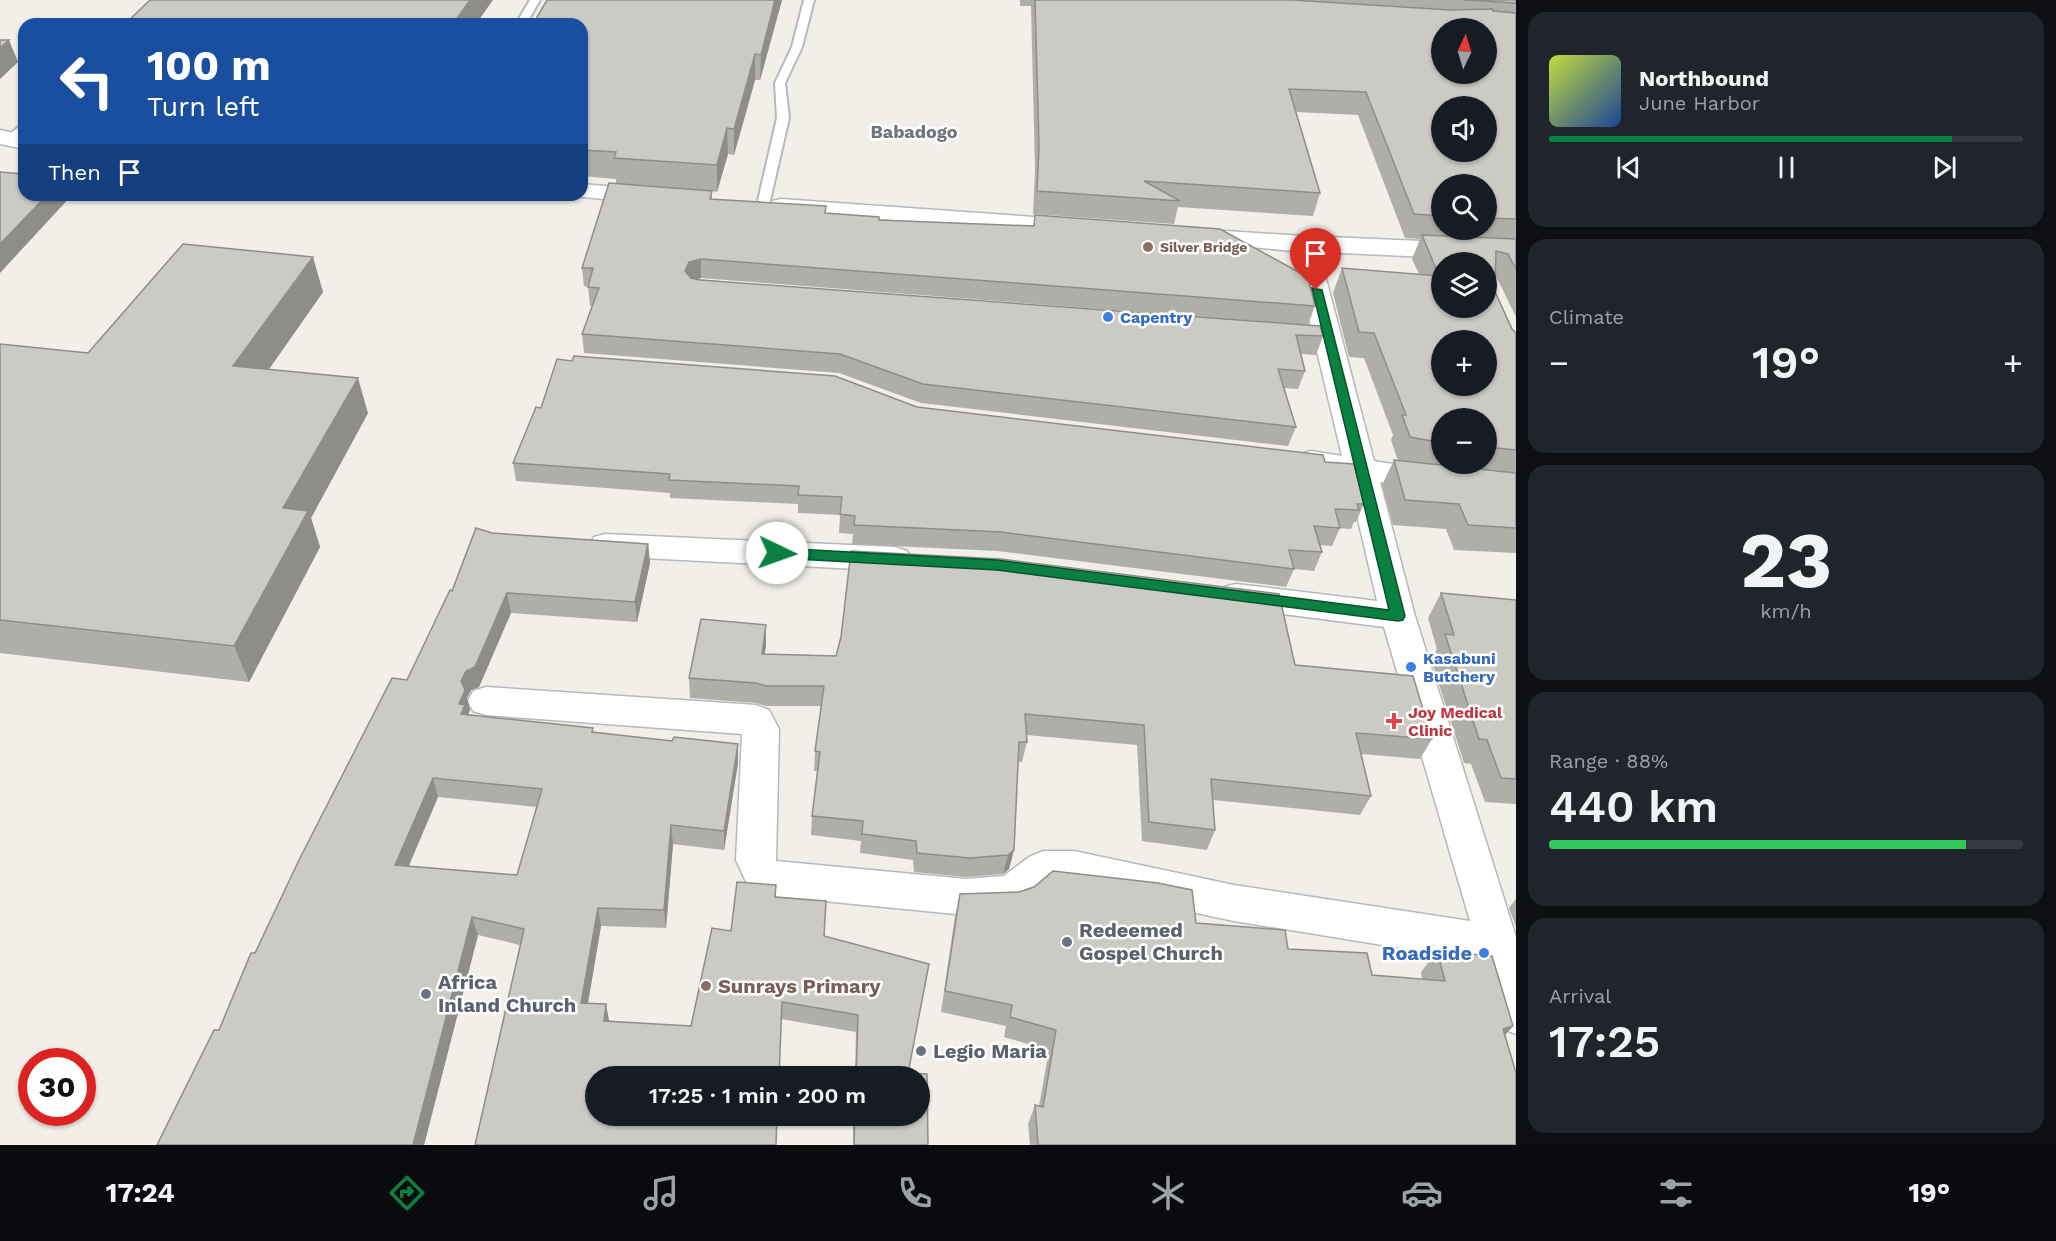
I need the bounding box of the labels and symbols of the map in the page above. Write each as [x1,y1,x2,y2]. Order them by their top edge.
north arrow [1431,18,1497,84]
district label: Babadogo [870,121,958,142]
pin [1290,228,1341,290]
place label: Silver Bridge [1160,239,1247,255]
marker: Silver Bridge [1141,240,1155,254]
place label: Capentry [1120,308,1193,327]
marker: Capentry [1101,310,1115,324]
position arrow [745,521,809,585]
place label: Kasabuni Butchery [1423,649,1496,686]
marker: Kasabuni Butchery [1404,660,1418,674]
place label: Joy Medical Clinic [1408,703,1503,740]
marker: Joy Medical Clinic [1385,712,1403,730]
place label: Redeemed Gospel Church [1079,918,1223,965]
marker: Redeemed Gospel Church [1060,935,1074,949]
place label: Roadside [1382,941,1472,965]
marker: Roadside [1477,946,1491,960]
place label: Africa Inland Church [438,970,576,1017]
place label: Sunrays Primary [718,974,881,998]
marker: Sunrays Primary [699,979,713,993]
marker: Africa Inland Church [419,987,433,1001]
place label: Legio Maria [933,1039,1047,1063]
marker: Legio Maria [914,1044,928,1058]
speed limit sign: 30 [18,1048,96,1126]

